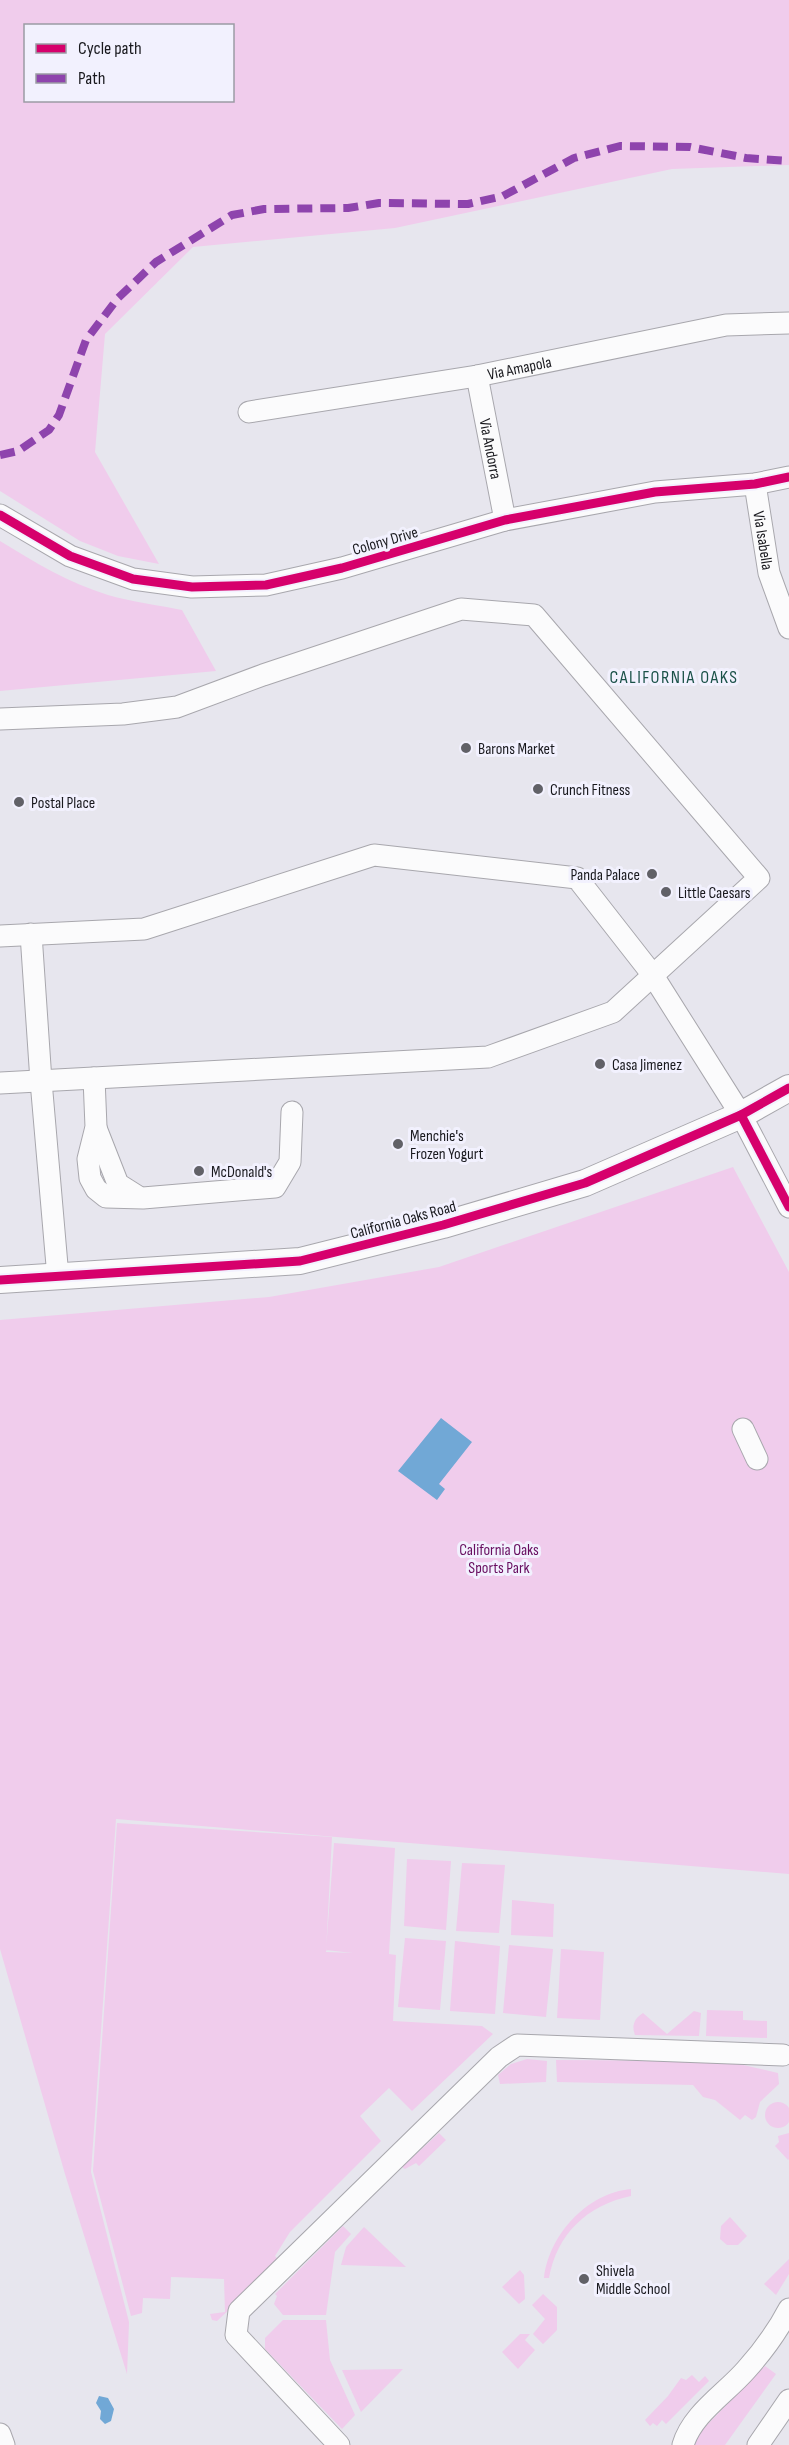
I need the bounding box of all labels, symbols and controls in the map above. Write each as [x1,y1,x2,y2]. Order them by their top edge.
legend [24,24,234,102]
text: Cycle path [78,38,142,59]
text: Path [78,68,106,89]
street label: Via Amapola [486,353,553,385]
street label: Via Andorra [474,417,505,481]
street label: Via Isabella [748,510,776,571]
street label: Colony Drive [350,523,420,560]
district label: CALIFORNIA OAKS [610,667,738,688]
place label: Barons Market [478,740,555,759]
marker: Barons Market [459,741,473,755]
place label: Crunch Fitness [550,781,631,800]
marker: Crunch Fitness [531,782,545,796]
place label: Postal Place [31,794,95,813]
marker: Postal Place [12,795,26,809]
place label: Panda Palace [570,866,640,885]
marker: Panda Palace [645,867,659,881]
place label: Little Caesars [678,884,751,903]
marker: Little Caesars [659,885,673,899]
place label: Casa Jimenez [612,1056,682,1075]
marker: Casa Jimenez [593,1057,607,1071]
place label: Menchie's Frozen Yogurt [410,1127,484,1164]
marker: Menchie's Frozen Yogurt [391,1137,405,1151]
place label: McDonald's [211,1163,273,1182]
marker: McDonald's [192,1164,206,1178]
street label: California Oaks Road [348,1197,458,1244]
park label: California Oaks Sports Park [459,1541,539,1578]
place label: Shivela Middle School [596,2262,670,2299]
marker: Shivela Middle School [577,2272,591,2286]

